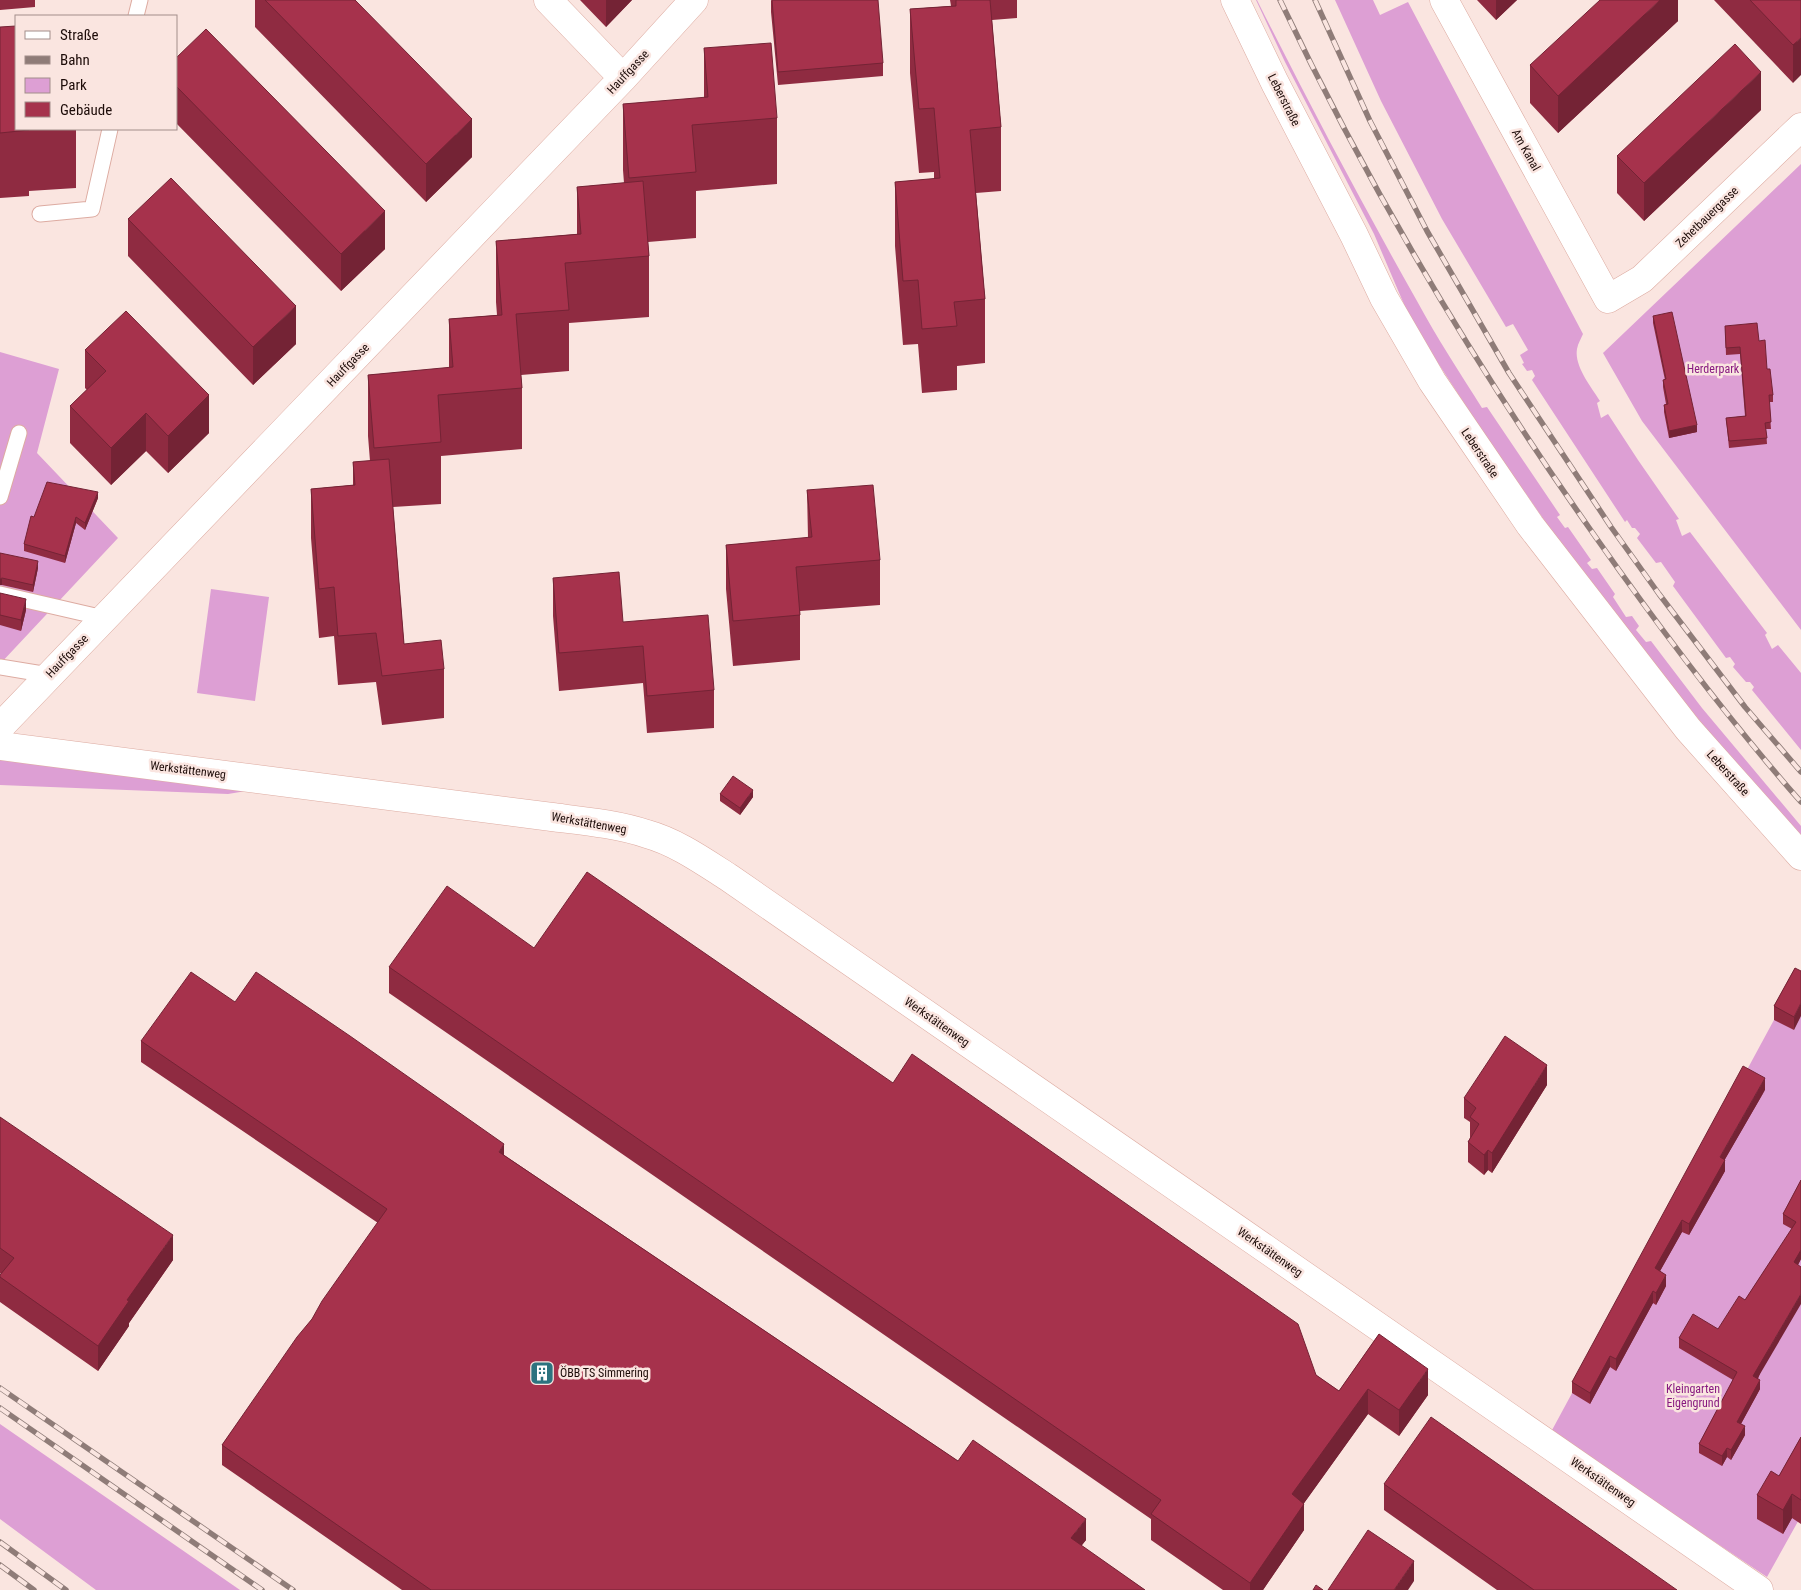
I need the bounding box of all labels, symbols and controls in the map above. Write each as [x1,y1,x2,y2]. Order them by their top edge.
legend [15,15,178,130]
text: Straße [60,26,99,44]
street label: Hauffgasse [604,47,652,97]
text: Bahn [60,51,90,69]
street label: Leberstraße [1265,72,1303,129]
text: Park [60,76,87,94]
text: Gebäude [60,101,112,119]
street label: Am Kanal [1509,127,1543,173]
street label: Zehetbauergasse [1673,183,1741,250]
street label: Hauffgasse [324,340,372,390]
park label: Herderpark [1687,362,1740,376]
street label: Leberstraße [1458,426,1502,481]
street label: Hauffgasse [43,631,91,681]
street label: Leberstraße [1704,747,1752,799]
street label: Werkstättenweg [149,758,227,782]
street label: Werkstättenweg [550,809,628,837]
street label: Werkstättenweg [902,994,972,1050]
street label: Werkstättenweg [1235,1224,1305,1280]
building icon: ÖBB TS Simmering [529,1360,555,1386]
place label: ÖBB TS Simmering [560,1365,649,1380]
park label: Kleingarten Eigengrund [1666,1382,1720,1410]
street label: Werkstättenweg [1568,1454,1638,1510]

